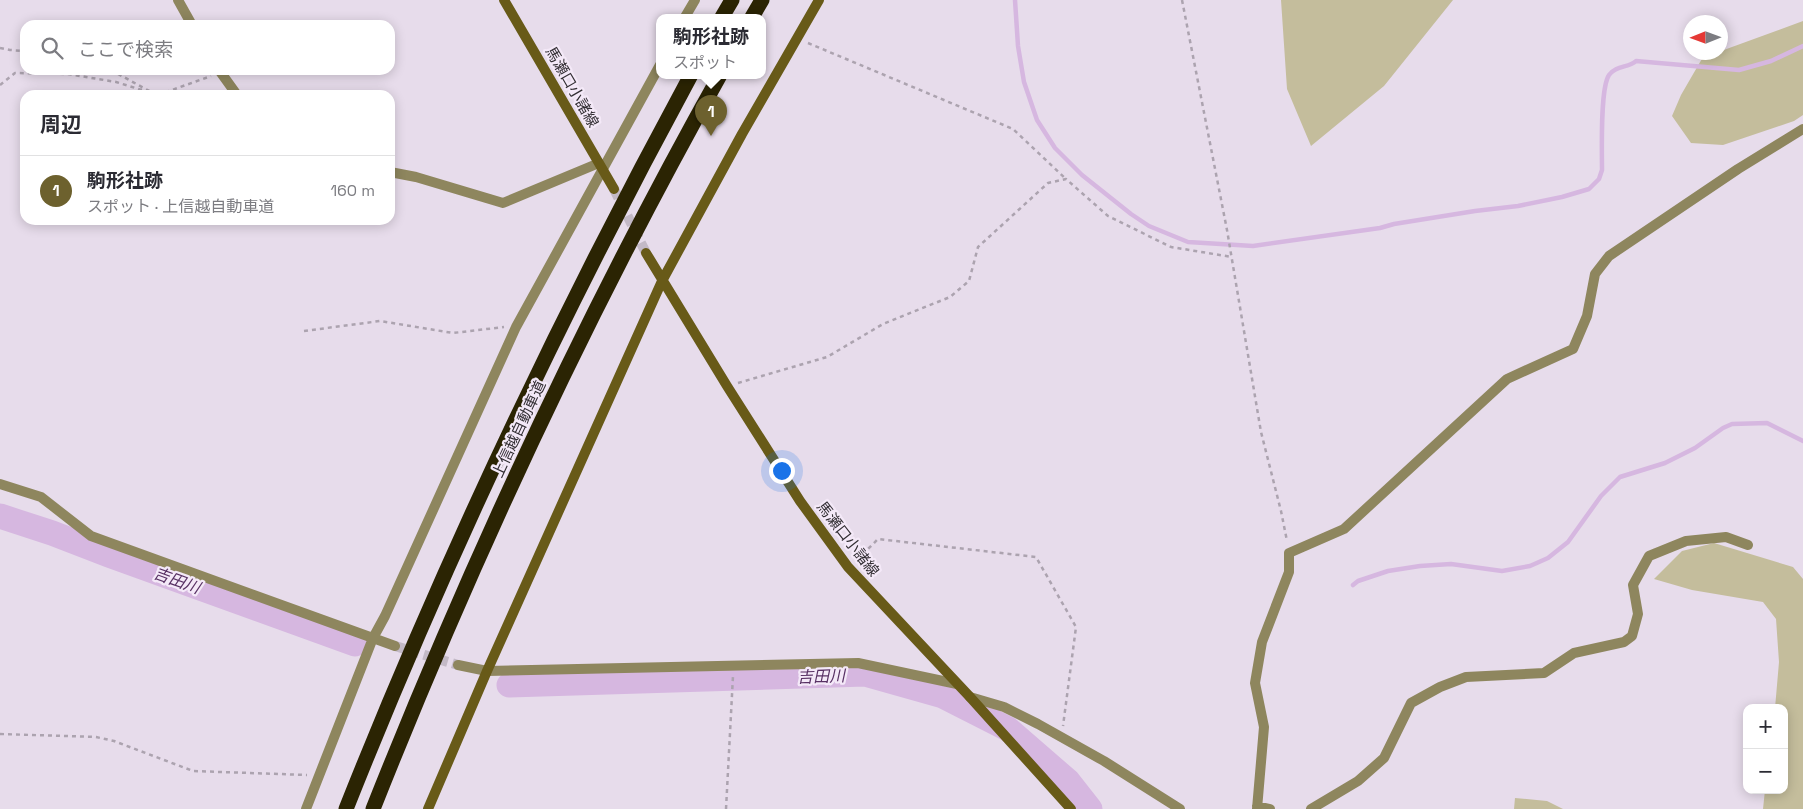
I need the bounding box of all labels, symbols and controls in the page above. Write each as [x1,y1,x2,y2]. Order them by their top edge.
popup [656,14,766,79]
north arrow [1683,15,1728,60]
search box [20,20,395,75]
text: 駒形社跡 [673,24,749,49]
icon: search [38,34,66,62]
text: ここで検索 [78,37,173,62]
street label: 馬瀬口小諸線 [542,43,603,130]
text: スポット [673,52,737,73]
pin: 1 [695,95,727,136]
text: 周辺 [40,111,82,138]
text: 駒形社跡 [87,168,163,193]
text: 1 [52,180,60,201]
text: 160 m [330,180,375,201]
text: スポット · 上信越自動車道 [87,196,274,217]
street label: 上信越自動車道 [488,377,549,480]
your location [769,458,795,484]
street label: 馬瀬口小諸線 [813,497,884,580]
water label: 吉田川 [151,562,205,599]
water label: 吉田川 [797,665,847,688]
map controls [1743,704,1788,794]
button: + [1743,704,1788,749]
button: − [1743,749,1788,794]

